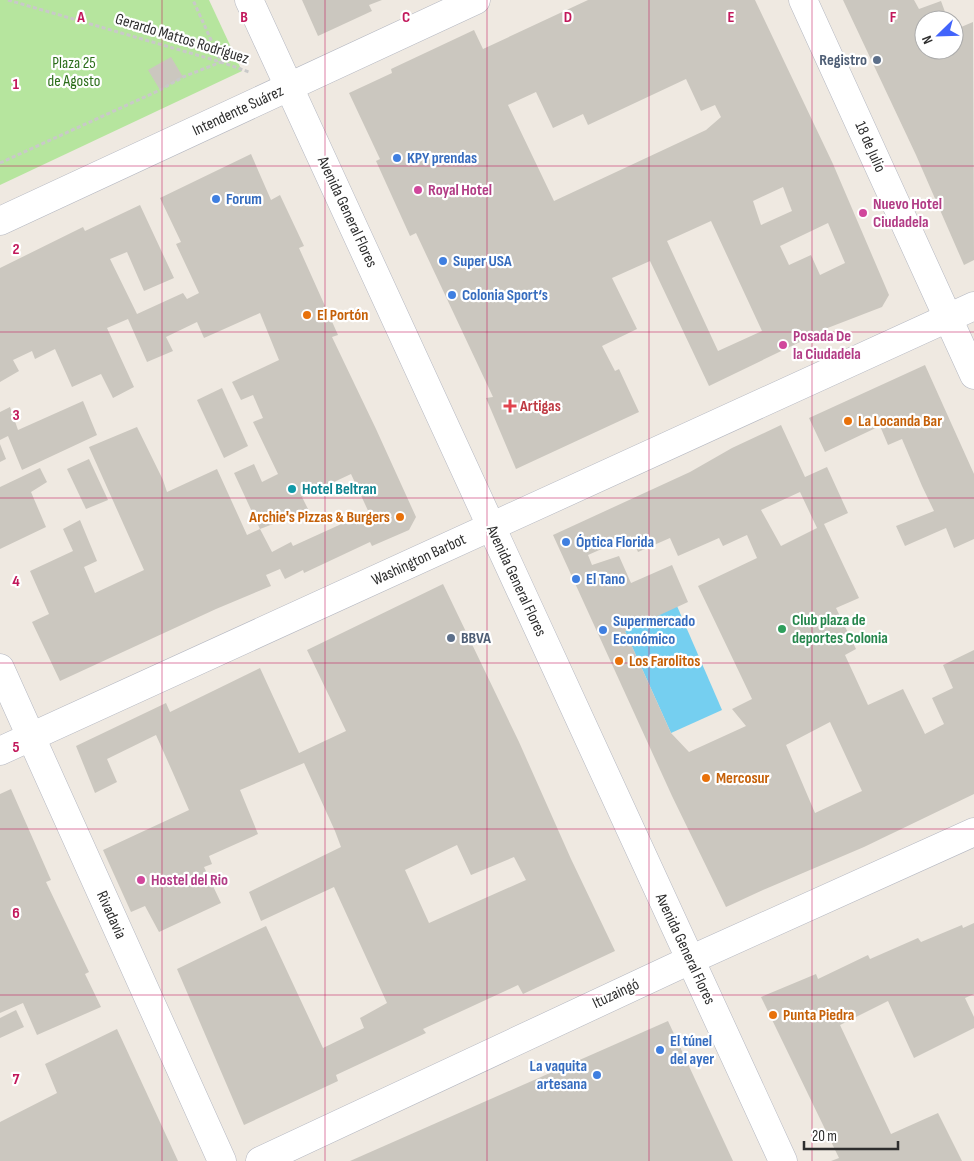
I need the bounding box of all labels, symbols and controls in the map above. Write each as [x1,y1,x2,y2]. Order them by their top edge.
text: A [76,8,85,27]
text: B [240,8,248,27]
text: C [402,8,410,27]
text: D [564,8,572,27]
text: E [728,8,735,27]
text: F [890,8,897,27]
street label: Gerardo Mattos Rodríguez [113,10,251,68]
north arrow [914,10,964,60]
text: N [918,33,937,47]
place label: Registro [819,51,867,70]
park label: Plaza 25 de Agosto [48,54,100,91]
marker: Registro [871,54,883,66]
text: 1 [13,75,20,94]
street label: Intendente Suárez [189,82,287,140]
street label: 18 de Julio [850,119,890,175]
place label: KPY prendas [407,149,477,168]
marker: KPY prendas [391,152,403,164]
street label: Avenida General Flores [313,153,381,271]
place label: Royal Hotel [428,181,492,200]
marker: Royal Hotel [412,184,424,196]
place label: Forum [226,190,262,209]
marker: Forum [210,193,222,205]
place label: Nuevo Hotel Ciudadela [873,195,942,232]
marker: Nuevo Hotel Ciudadela [857,207,869,219]
text: 2 [12,240,20,259]
place label: Super USA [453,252,512,271]
marker: Super USA [437,255,449,267]
place label: Colonia Sport‘s [462,286,548,305]
marker: Colonia Sport‘s [446,289,458,301]
place label: El Portón [317,306,368,325]
marker: El Portón [301,309,313,321]
place label: Posada De la Ciudadela [793,327,861,364]
marker: Posada De la Ciudadela [777,339,789,351]
place label: Artigas [519,397,561,416]
marker: Artigas [504,400,516,412]
text: 3 [12,406,20,425]
place label: La Locanda Bar [858,412,942,431]
marker: La Locanda Bar [842,415,854,427]
place label: Hotel Beltran [302,480,377,499]
marker: Hotel Beltran [286,483,298,495]
place label: Archie's Pizzas & Burgers [248,508,390,527]
marker: Archie's Pizzas & Burgers [394,511,406,523]
street label: Avenida General Flores [482,522,550,640]
street label: Washington Barbot [369,530,469,590]
place label: Óptica Florida [576,533,654,552]
marker: Óptica Florida [560,536,572,548]
place label: El Tano [586,570,625,589]
text: 4 [12,572,20,591]
marker: El Tano [570,573,582,585]
place label: Club plaza de deportes Colonia [792,611,888,648]
place label: Supermercado Económico [613,612,695,649]
marker: Club plaza de deportes Colonia [776,623,788,635]
marker: Supermercado Económico [597,624,609,636]
place label: BBVA [461,629,491,648]
marker: BBVA [445,632,457,644]
place label: Los Farolitos [629,652,700,671]
marker: Los Farolitos [613,655,625,667]
text: 5 [12,738,20,757]
place label: Mercosur [716,769,770,788]
marker: Mercosur [700,772,712,784]
place label: Hostel del Rio [151,871,228,890]
marker: Hostel del Rio [135,874,147,886]
street label: Rivadavia [92,888,130,942]
street label: Avenida General Flores [651,890,719,1008]
text: 6 [12,904,20,923]
street label: Ituzaingó [590,975,642,1013]
place label: Punta Piedra [783,1006,854,1025]
marker: Punta Piedra [767,1009,779,1021]
place label: El túnel del ayer [670,1032,714,1069]
marker: El túnel del ayer [654,1044,666,1056]
place label: La vaquita artesana [530,1057,587,1094]
marker: La vaquita artesana [591,1069,603,1081]
text: 7 [13,1070,20,1089]
scale bar [804,1118,898,1150]
text: 20 m [812,1127,837,1146]

